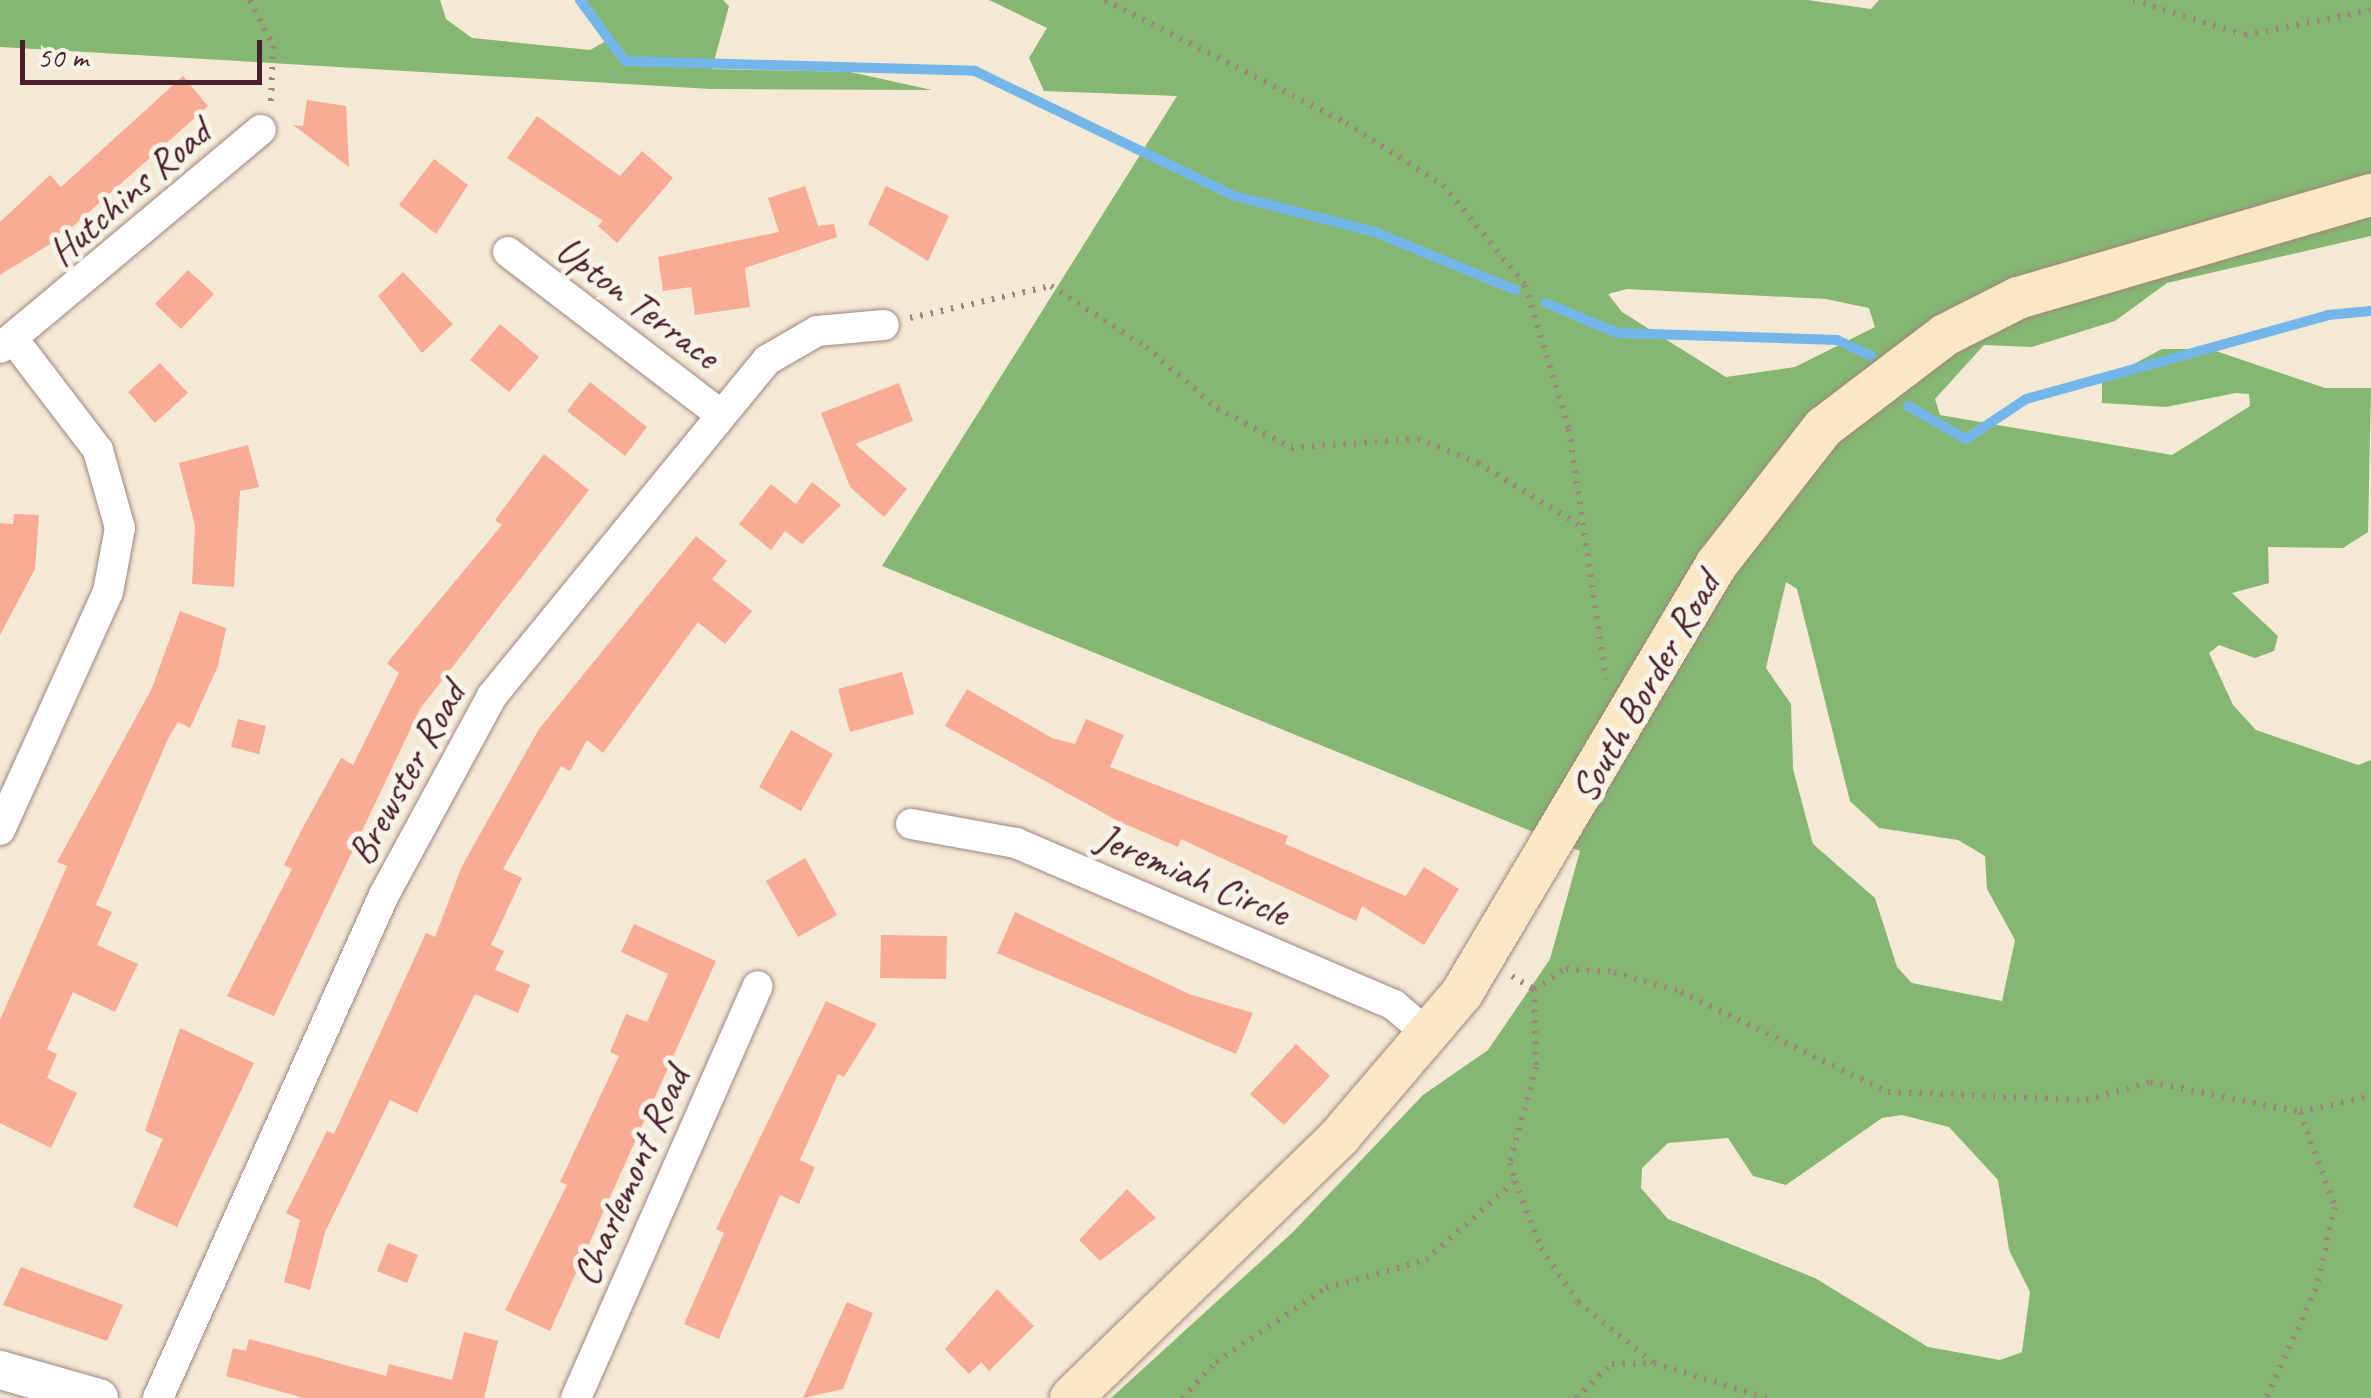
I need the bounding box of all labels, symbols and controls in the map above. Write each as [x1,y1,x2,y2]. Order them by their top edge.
scale bar [25,20,268,82]
text: 50 m [37,38,88,76]
street label: Hutchins Road [38,109,220,275]
street label: Upton Terrace [548,226,728,378]
street label: South Border Road [1560,563,1730,811]
street label: Brewster Road [337,674,475,872]
street label: Jeremiah Circle [1090,813,1296,937]
street label: Charlemont Road [561,1060,699,1292]

